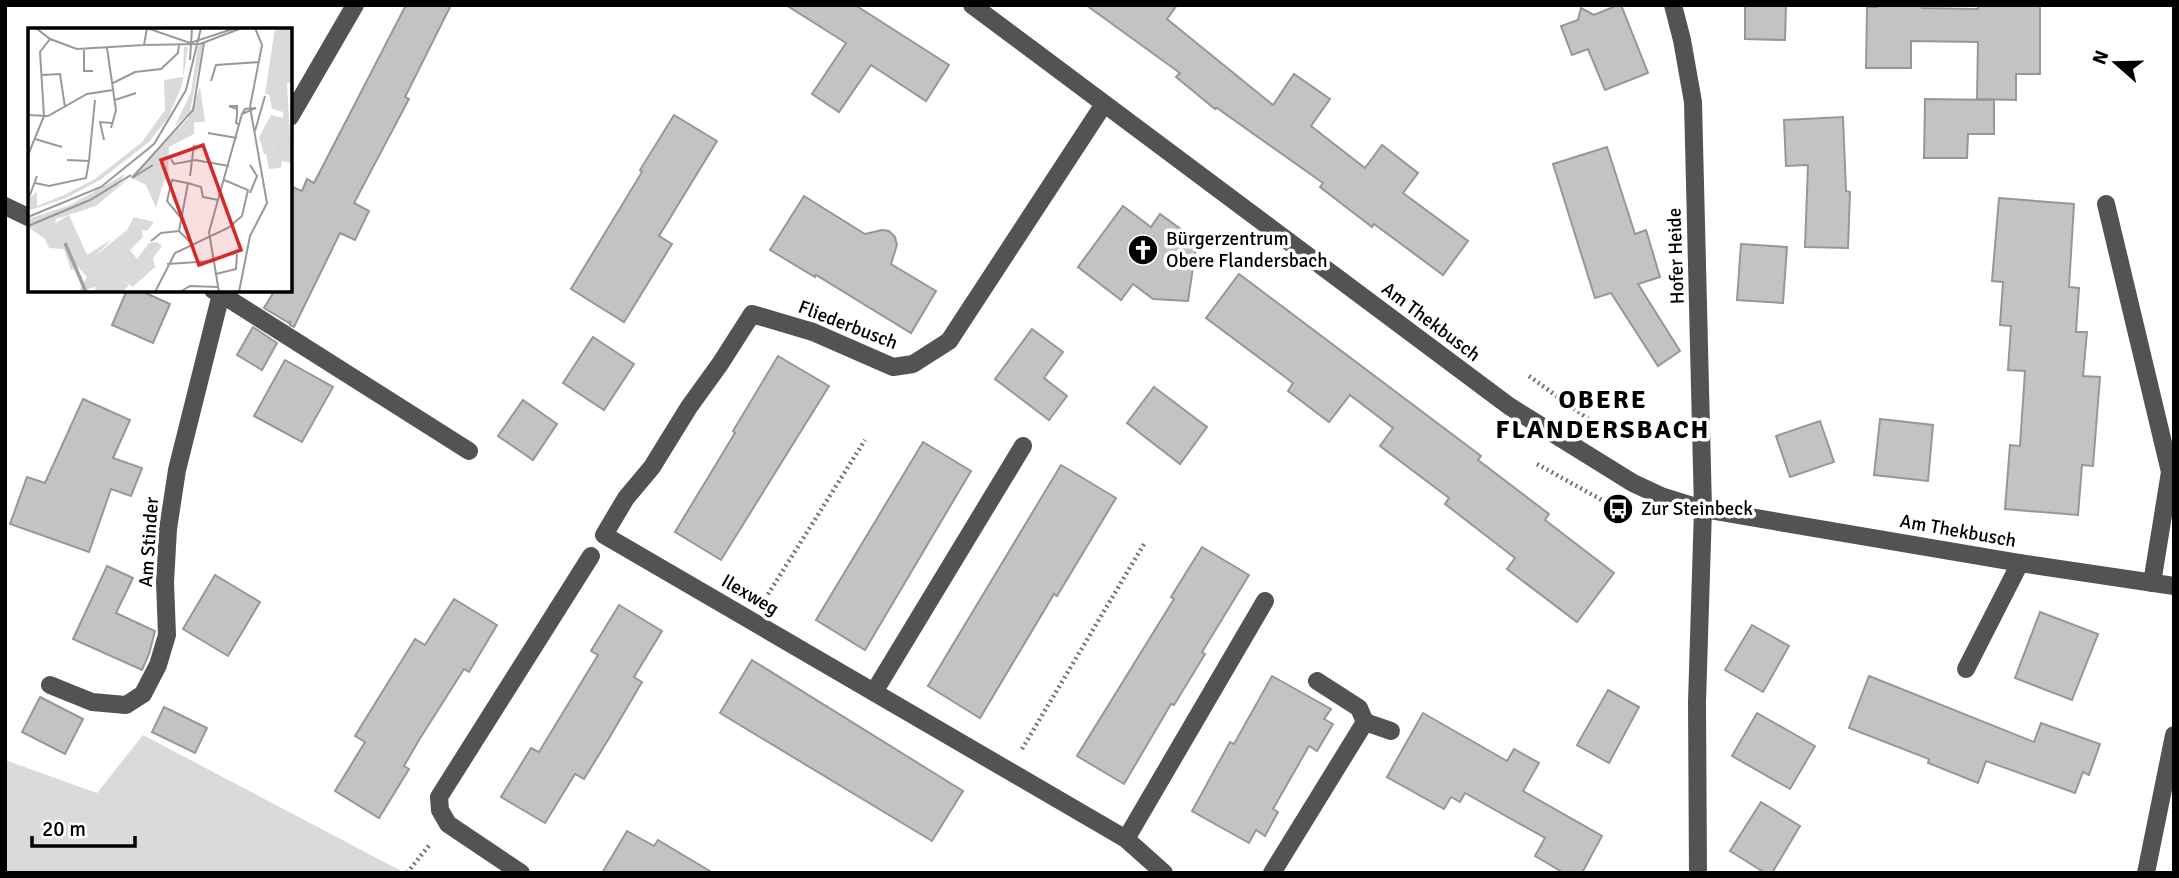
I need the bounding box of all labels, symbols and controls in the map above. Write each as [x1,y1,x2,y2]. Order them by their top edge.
inset map [28,28,292,292]
north arrow [2081,28,2151,98]
text: N [2087,47,2115,68]
street label: Hofer Heide [1662,207,1690,305]
place label: Bürgerzentrum Obere Flandersbach [1166,227,1328,273]
church icon: Bürgerzentrum Obere Flandersbach [1126,233,1160,267]
street label: Am Thekbusch [1377,277,1485,367]
street label: Fliederbusch [795,295,901,355]
district label: OBERE FLANDERSBACH [1496,384,1710,446]
bus stop icon: Zur Steinbeck [1601,492,1635,526]
street label: Am Stinder [134,496,164,588]
place label: Zur Steinbeck [1641,497,1753,521]
street label: Am Thekbusch [1898,509,2018,553]
street label: Ilexweg [717,569,783,621]
scale bar [32,804,135,848]
text: 20 m [42,816,86,842]

